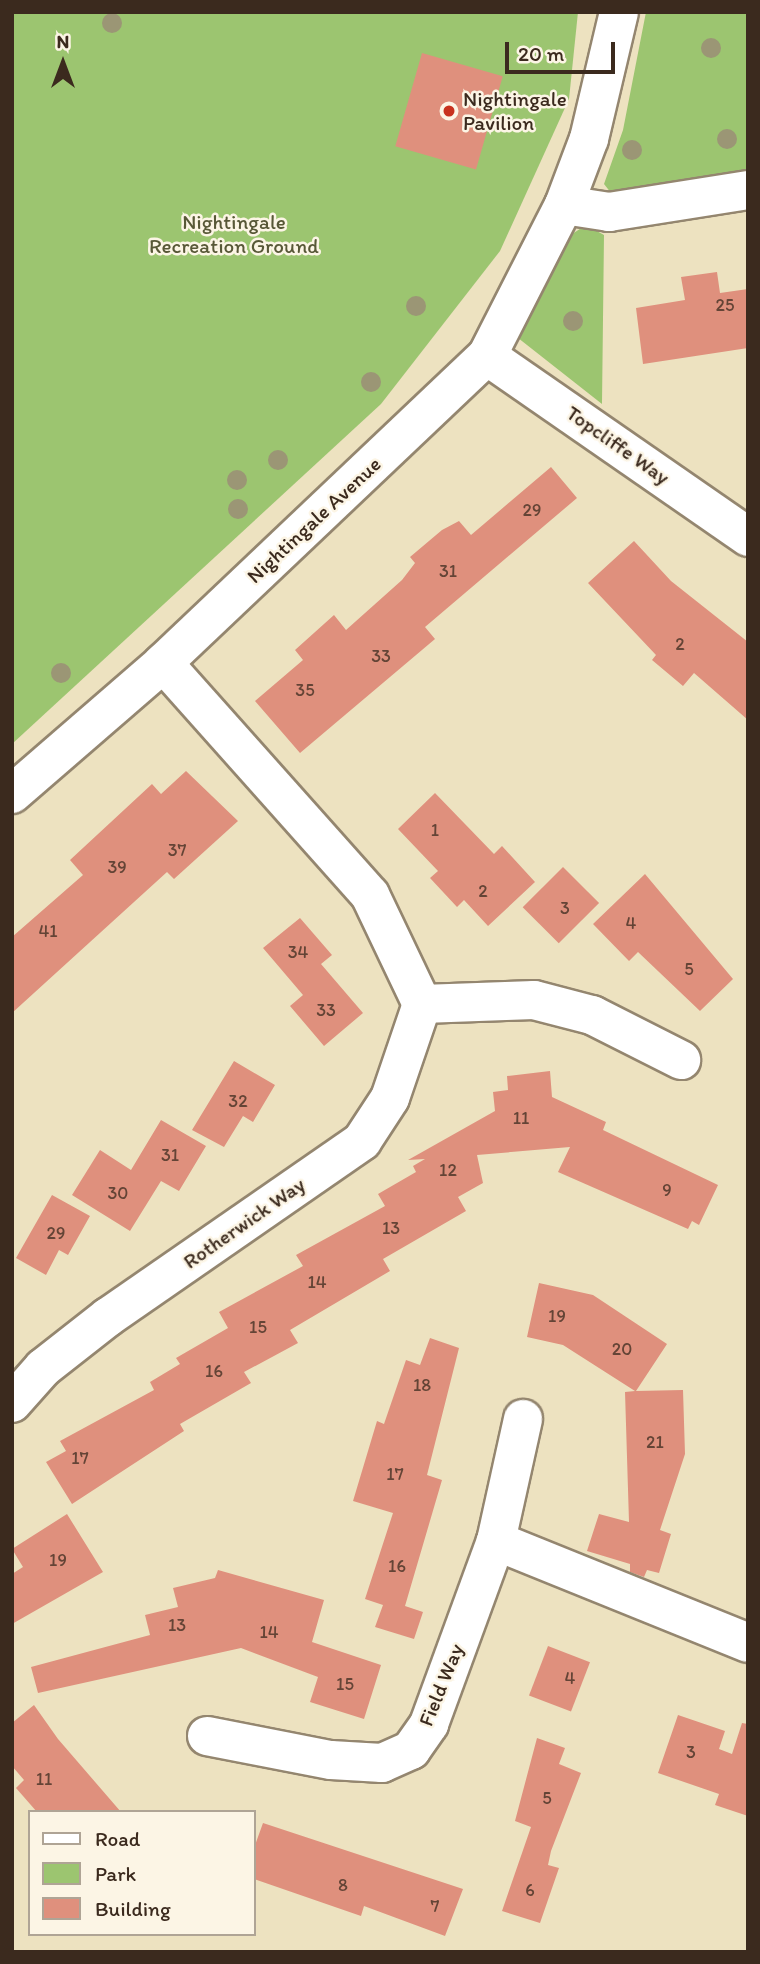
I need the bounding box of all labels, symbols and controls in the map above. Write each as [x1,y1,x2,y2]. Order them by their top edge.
north arrow [28,28,98,98]
scale bar [508,28,618,72]
text: N [57,30,69,53]
text: 20 m [518,41,564,66]
place label: Nightingale Pavilion [463,86,567,136]
marker: Nightingale Pavilion [441,103,457,119]
park label: Nightingale Recreation Ground [149,209,319,259]
house number: 25 [716,294,734,316]
street label: Topcliffe Way [561,400,675,490]
street label: Nightingale Avenue [242,451,386,589]
house number: 29 [523,499,541,521]
house number: 31 [439,560,457,582]
house number: 2 [675,633,685,655]
house number: 33 [371,645,391,667]
house number: 35 [295,679,315,701]
house number: 1 [431,819,439,841]
house number: 37 [168,839,186,861]
house number: 39 [107,856,127,878]
house number: 2 [478,880,488,902]
house number: 3 [560,897,570,919]
house number: 4 [626,912,636,934]
house number: 41 [38,920,58,942]
house number: 34 [288,941,308,963]
house number: 5 [684,958,694,980]
house number: 33 [316,999,336,1021]
house number: 32 [228,1090,248,1112]
house number: 11 [513,1107,529,1129]
house number: 31 [161,1144,179,1166]
house number: 12 [439,1159,457,1181]
street label: Rotherwick Way [178,1172,310,1274]
house number: 9 [662,1179,672,1201]
house number: 30 [108,1182,128,1204]
house number: 13 [382,1217,400,1239]
house number: 29 [47,1222,65,1244]
house number: 14 [307,1271,327,1293]
house number: 19 [548,1305,566,1327]
house number: 15 [249,1316,267,1338]
house number: 20 [612,1338,632,1360]
house number: 16 [205,1360,223,1382]
house number: 18 [413,1374,431,1396]
house number: 21 [646,1431,664,1453]
house number: 17 [71,1447,89,1469]
house number: 17 [386,1463,404,1485]
house number: 19 [49,1549,67,1571]
house number: 16 [388,1555,406,1577]
house number: 13 [168,1614,186,1636]
house number: 14 [259,1621,279,1643]
street label: Field Way [413,1640,469,1730]
house number: 4 [565,1667,575,1689]
house number: 15 [336,1673,354,1695]
house number: 3 [686,1741,696,1763]
house number: 11 [36,1768,52,1790]
house number: 5 [542,1787,552,1809]
legend [28,1810,256,1936]
text: Road [95,1826,140,1851]
text: Park [95,1861,136,1886]
house number: 8 [338,1874,348,1896]
house number: 6 [525,1879,535,1901]
house number: 7 [431,1895,439,1917]
text: Building [95,1896,171,1921]

